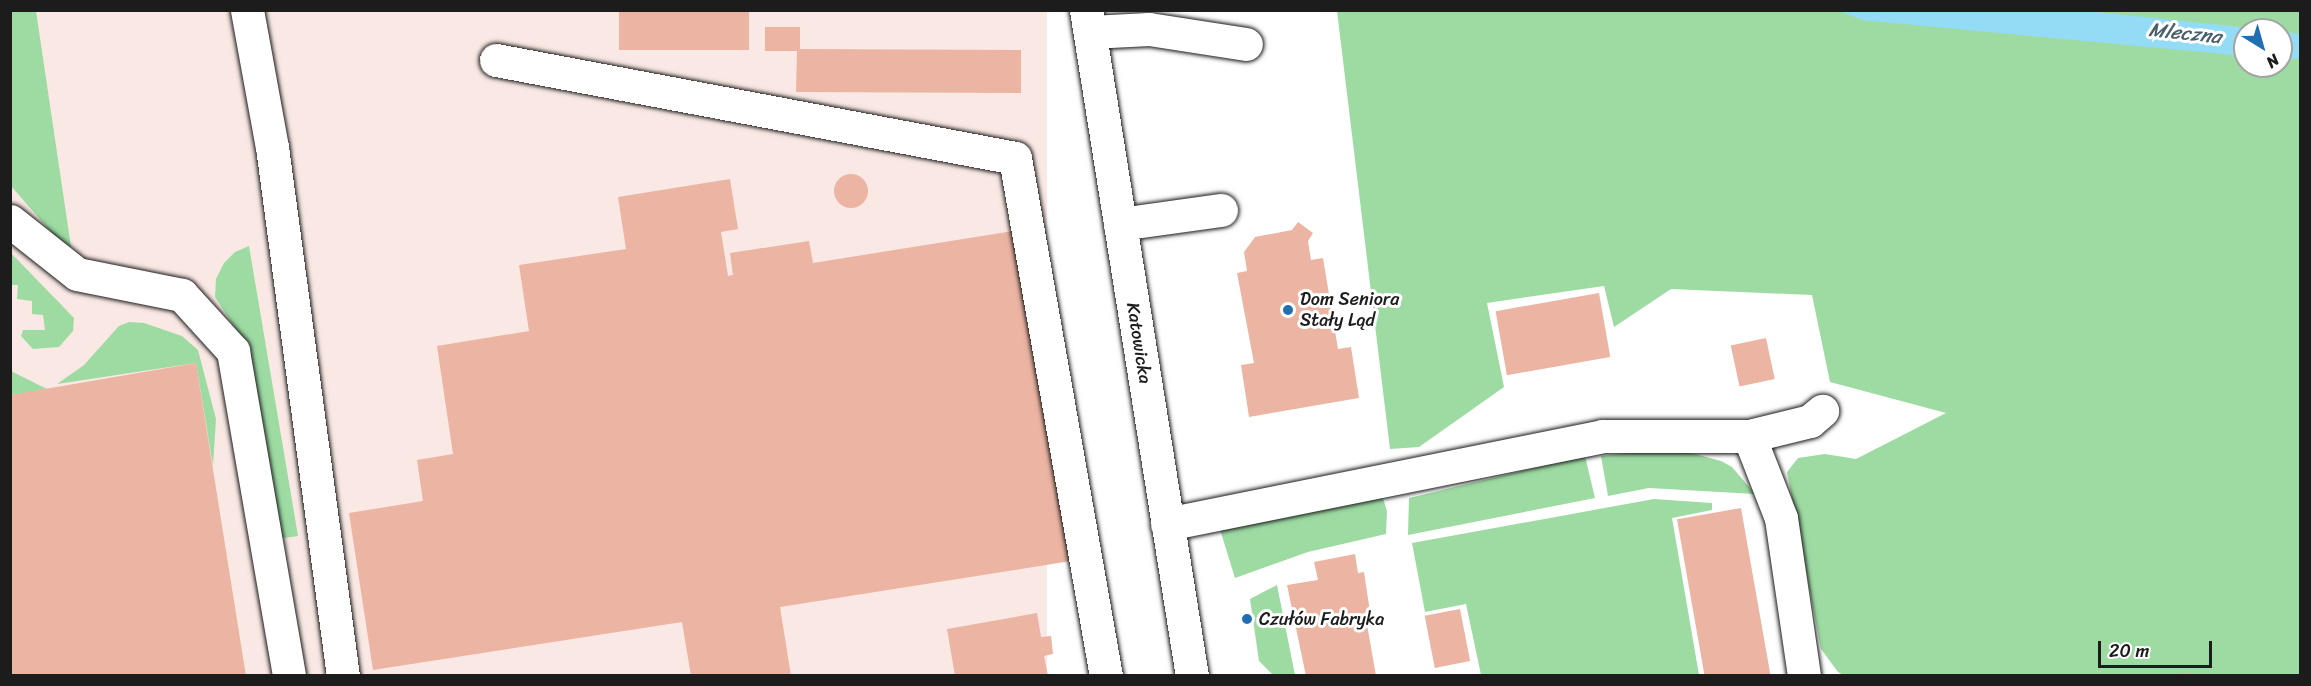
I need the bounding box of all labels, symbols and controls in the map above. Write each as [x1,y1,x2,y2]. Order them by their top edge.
water label: Mleczna [2148,17,2222,49]
north arrow [2233,18,2293,78]
text: N [2260,46,2286,76]
place label: Dom Seniora Stały Ląd [1300,289,1399,332]
street label: Katowicka [1122,301,1156,385]
marker: Dom Seniora Stały Ląd [1281,303,1295,317]
place label: Czułów Fabryka [1259,608,1384,630]
marker: Czułów Fabryka [1240,612,1254,626]
scale bar [2101,629,2215,667]
text: 20 m [2109,635,2149,667]

